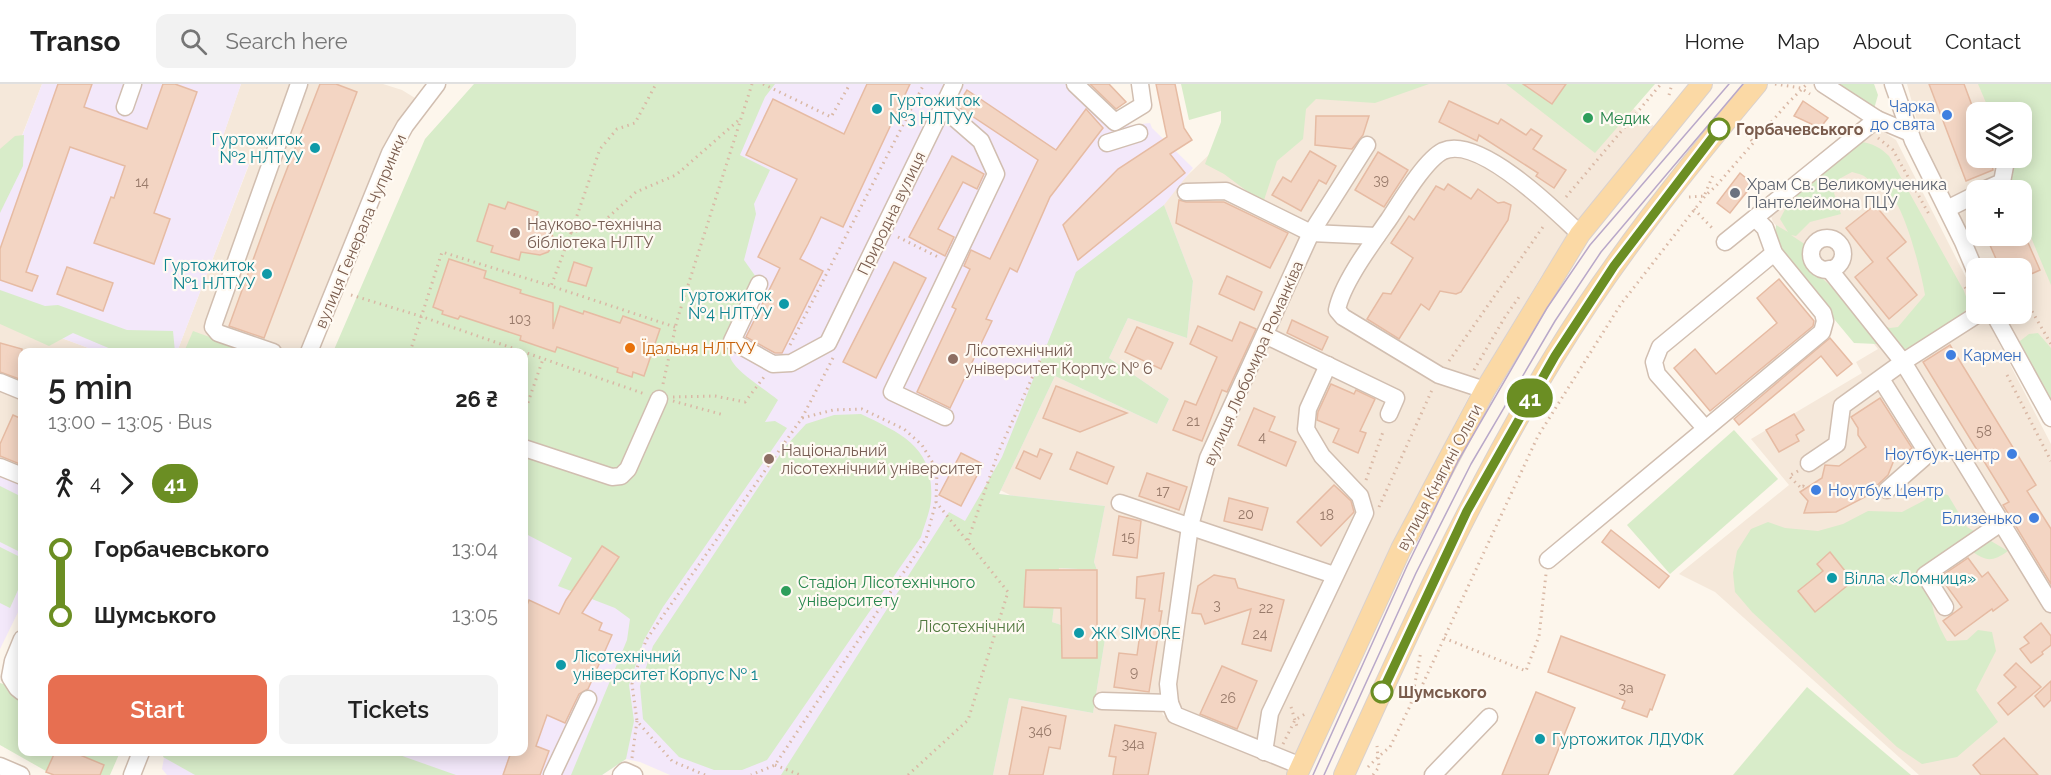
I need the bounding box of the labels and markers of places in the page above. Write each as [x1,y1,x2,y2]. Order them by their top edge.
place label: Гуртожиток №3 НЛТУУ [889,91,981,128]
place label: Чарка до свята [1870,97,1935,134]
marker: Гуртожиток №3 НЛТУУ [870,102,884,116]
marker: Чарка до свята [1940,108,1954,122]
place label: Медик [1600,109,1650,128]
marker: Медик [1581,111,1595,125]
marker: Горбачевського [1708,118,1730,140]
place label: Горбачевського [1736,120,1864,139]
place label: Гуртожиток №2 НЛТУУ [211,130,303,167]
marker: Гуртожиток №2 НЛТУУ [308,141,322,155]
place label: Храм Св. Великомученика Пантелеймона ПЦУ [1747,175,1947,212]
marker: Храм Св. Великомученика Пантелеймона ПЦУ [1728,186,1742,200]
place label: Науково-технічна бібліотека НЛТУ [527,215,662,252]
marker: Науково-технічна бібліотека НЛТУ [508,226,522,240]
place label: Гуртожиток №1 НЛТУУ [163,256,255,293]
marker: Гуртожиток №1 НЛТУУ [260,267,274,281]
place label: Гуртожиток №4 НЛТУУ [680,286,772,323]
marker: Гуртожиток №4 НЛТУУ [777,297,791,311]
place label: Їдальня НЛТУУ [642,338,756,358]
marker: Їдальня НЛТУУ [623,341,637,355]
place label: Лісотехнічний університет Корпус № 6 [965,341,1153,378]
place label: Кармен [1963,346,2022,365]
marker: Кармен [1944,348,1958,362]
marker: Лісотехнічний університет Корпус № 6 [946,352,960,366]
place label: Національний лісотехнічний університет [781,441,983,478]
place label: Ноутбук-центр [1885,445,2000,464]
marker: Ноутбук-центр [2005,447,2019,461]
marker: Національний лісотехнічний університет [762,452,776,466]
place label: Ноутбук Центр [1828,481,1944,500]
marker: Ноутбук Центр [1809,483,1823,497]
place label: Близенько [1942,509,2022,528]
marker: Близенько [2027,511,2041,525]
place label: Вілла «Ломниця» [1844,569,1976,588]
marker: Вілла «Ломниця» [1825,571,1839,585]
place label: Стадіон Лісотехнічного університету [798,573,975,610]
marker: Стадіон Лісотехнічного університету [779,584,793,598]
place label: ЖК SIMORE [1091,624,1181,643]
marker: ЖК SIMORE [1072,626,1086,640]
place label: Лісотехнічний університет Корпус № 1 [573,647,758,684]
marker: Лісотехнічний університет Корпус № 1 [554,658,568,672]
marker: Шумського [1371,681,1393,703]
place label: Шумського [1398,683,1487,702]
place label: Гуртожиток ЛДУФК [1552,730,1704,749]
marker: Гуртожиток ЛДУФК [1533,732,1547,746]

